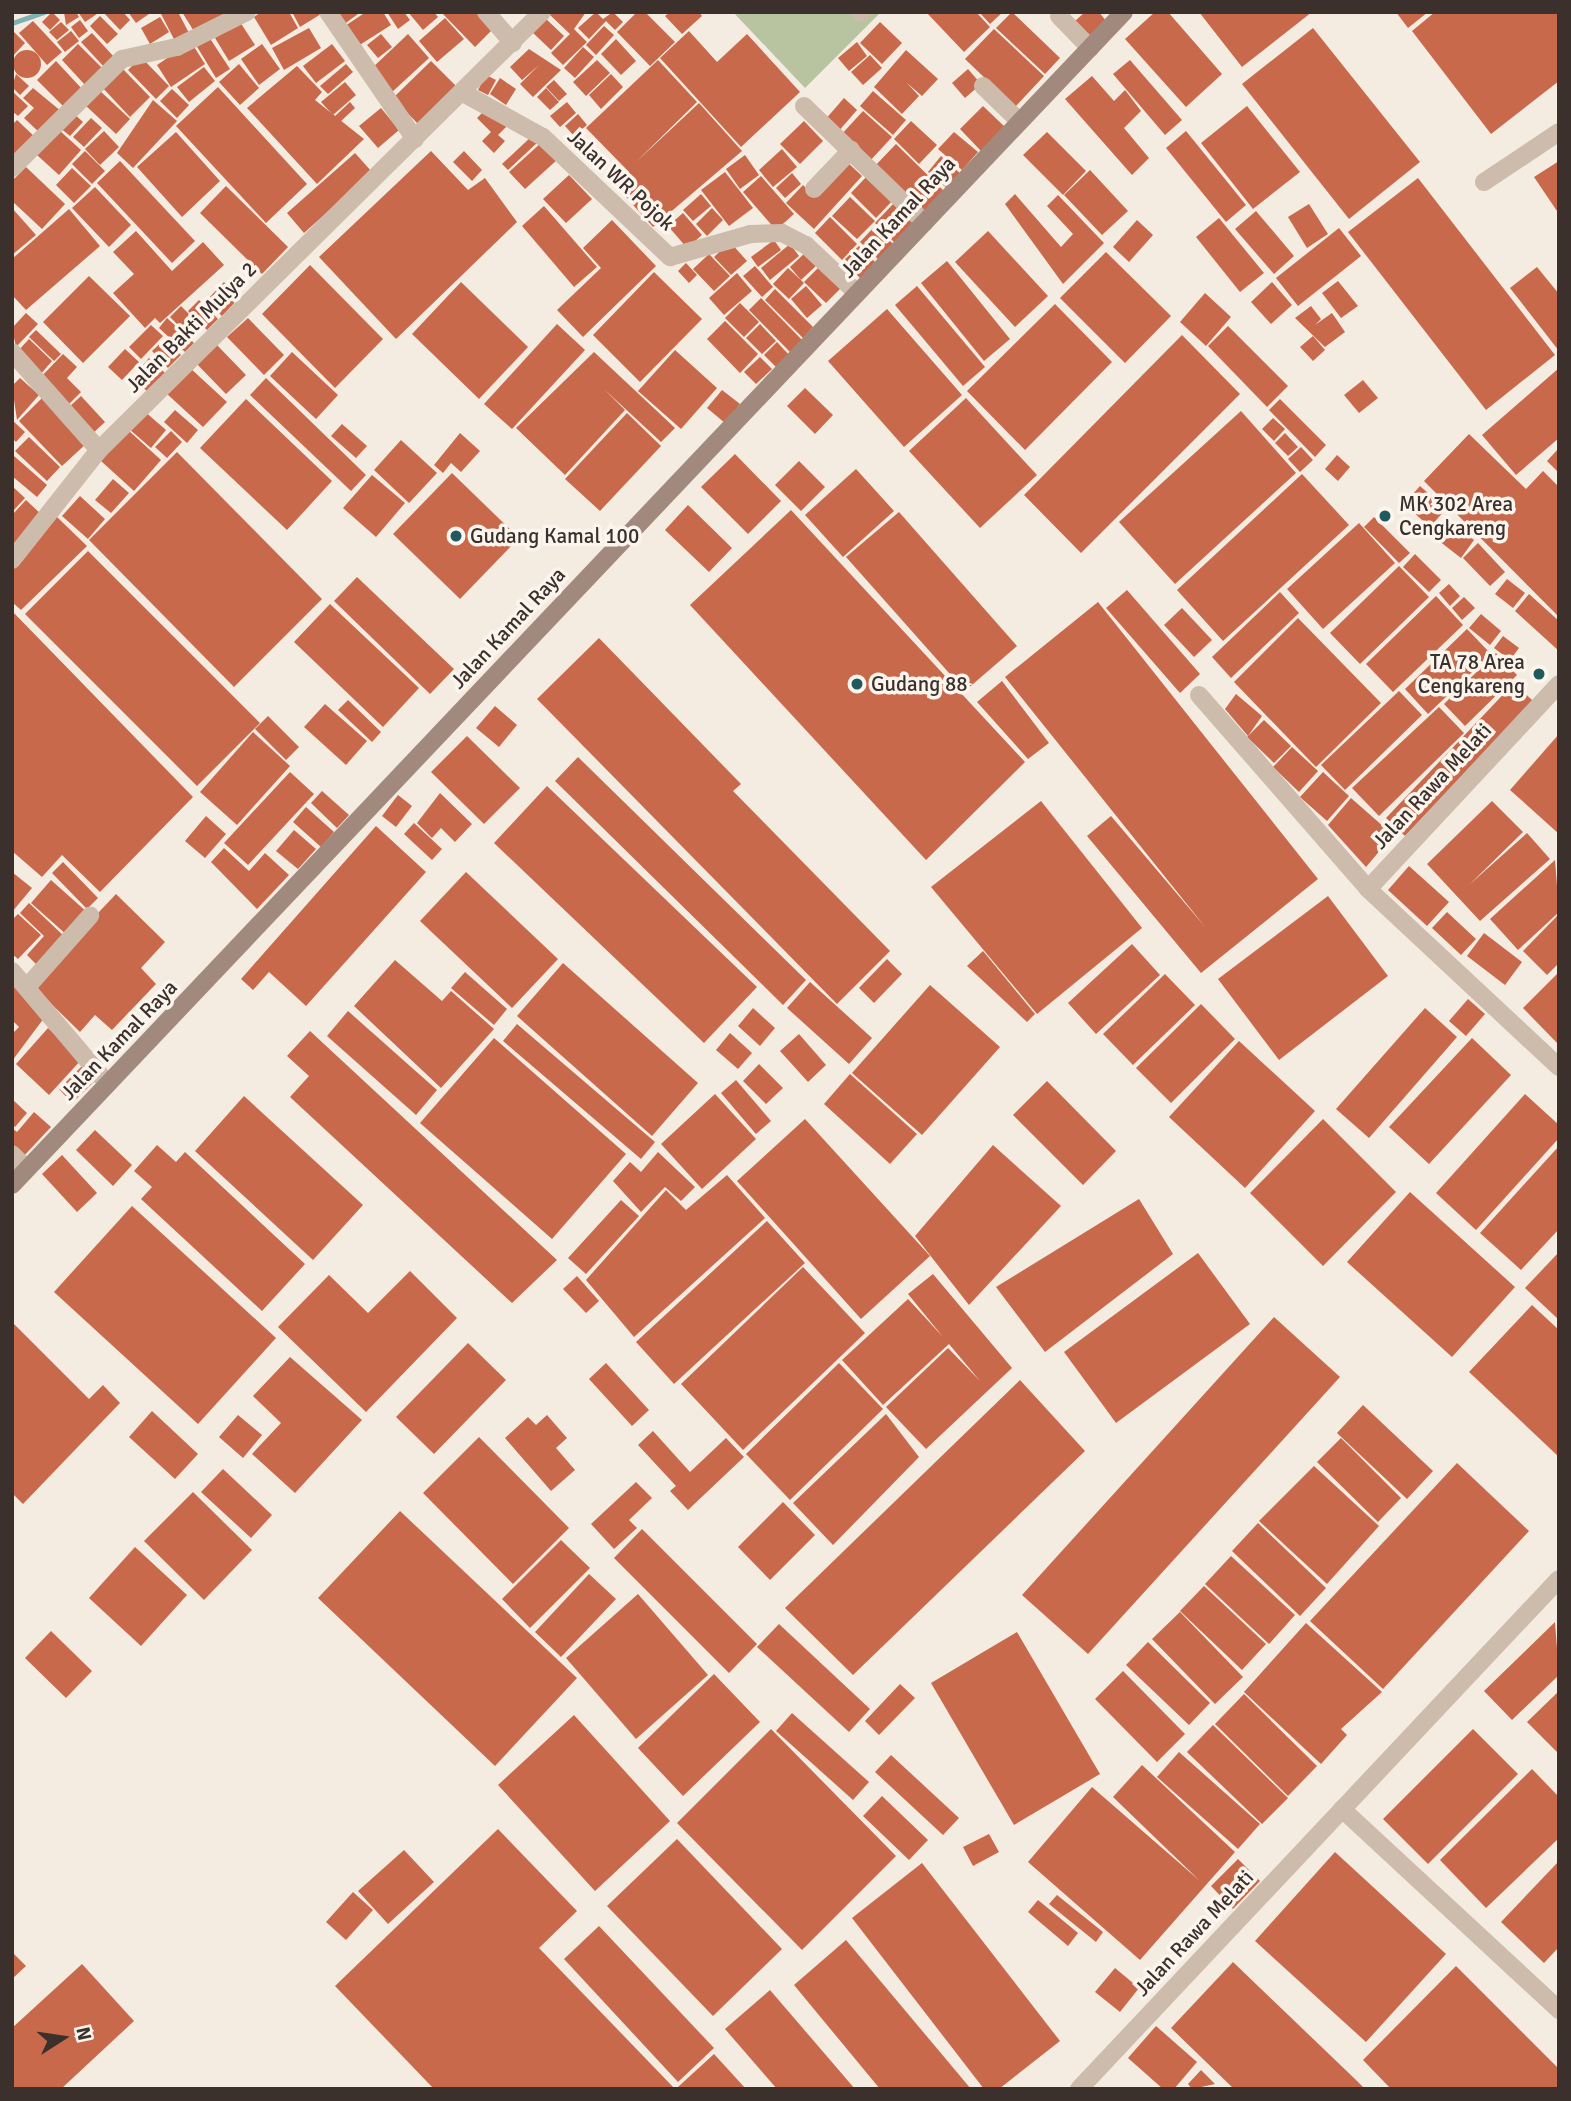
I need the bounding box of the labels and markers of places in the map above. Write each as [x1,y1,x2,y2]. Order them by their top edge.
place label: MK 302 Area Cengkareng [1399,491,1513,541]
marker: MK 302 Area Cengkareng [1377,508,1393,524]
place label: Gudang Kamal 100 [470,523,639,549]
marker: Gudang Kamal 100 [448,528,464,544]
place label: TA 78 Area Cengkareng [1418,649,1525,699]
marker: TA 78 Area Cengkareng [1531,666,1547,682]
place label: Gudang 88 [871,671,968,697]
marker: Gudang 88 [849,676,865,692]

